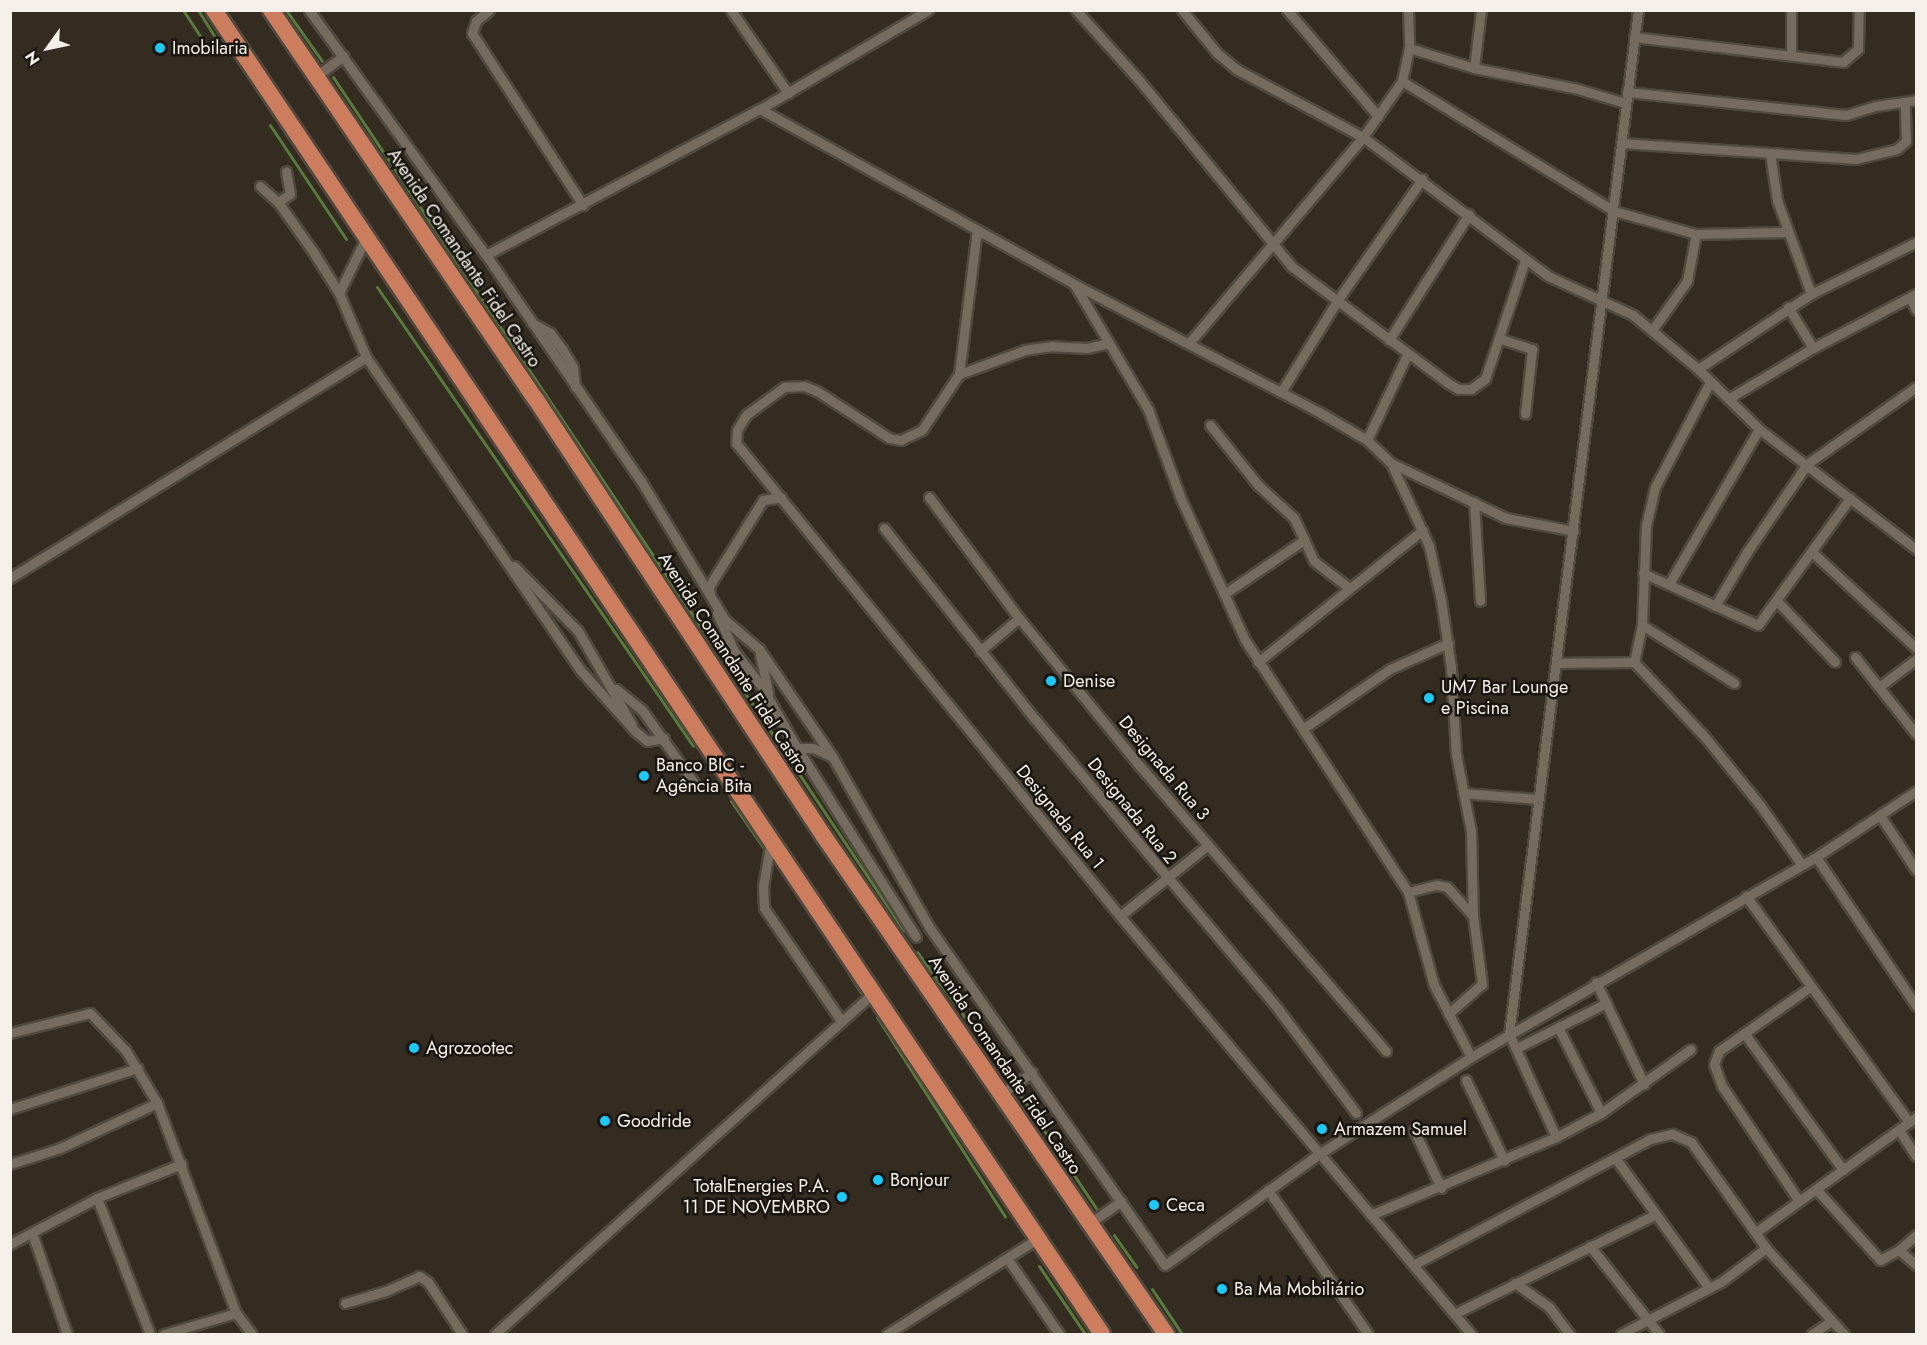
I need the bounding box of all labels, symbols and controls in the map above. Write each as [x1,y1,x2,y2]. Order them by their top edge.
north arrow [18,18,78,78]
place label: Imobilaria [172,37,248,59]
marker: Imobilaria [153,41,167,55]
text: N [19,46,46,70]
street label: Avenida Comandante Fidel Castro [383,145,545,371]
street label: Avenida Comandante Fidel Castro [653,548,813,778]
place label: Denise [1063,670,1115,692]
marker: Denise [1044,674,1058,688]
place label: UM7 Bar Lounge e Piscina [1441,677,1568,720]
marker: UM7 Bar Lounge e Piscina [1422,691,1436,705]
street label: Designada Rua 3 [1114,711,1214,825]
street label: Designada Rua 2 [1083,754,1181,868]
place label: Banco BIC - Agência Bita [656,755,752,798]
street label: Designada Rua 1 [1011,761,1109,873]
marker: Banco BIC - Agência Bita [637,769,651,783]
street label: Avenida Comandante Fidel Castro [924,952,1086,1178]
place label: Agrozootec [426,1037,513,1059]
marker: Agrozootec [407,1041,421,1055]
place label: Goodride [617,1110,691,1132]
marker: Goodride [598,1114,612,1128]
place label: Armazem Samuel [1334,1118,1467,1140]
marker: Armazem Samuel [1315,1122,1329,1136]
place label: Bonjour [890,1169,949,1191]
marker: Bonjour [871,1173,885,1187]
place label: TotalEnergies P.A. 11 DE NOVEMBRO [683,1176,830,1218]
marker: TotalEnergies P.A. 11 DE NOVEMBRO [835,1190,849,1204]
place label: Ceca [1166,1194,1205,1216]
marker: Ceca [1147,1198,1161,1212]
place label: Ba Ma Mobiliário [1234,1278,1364,1300]
marker: Ba Ma Mobiliário [1215,1282,1229,1296]

